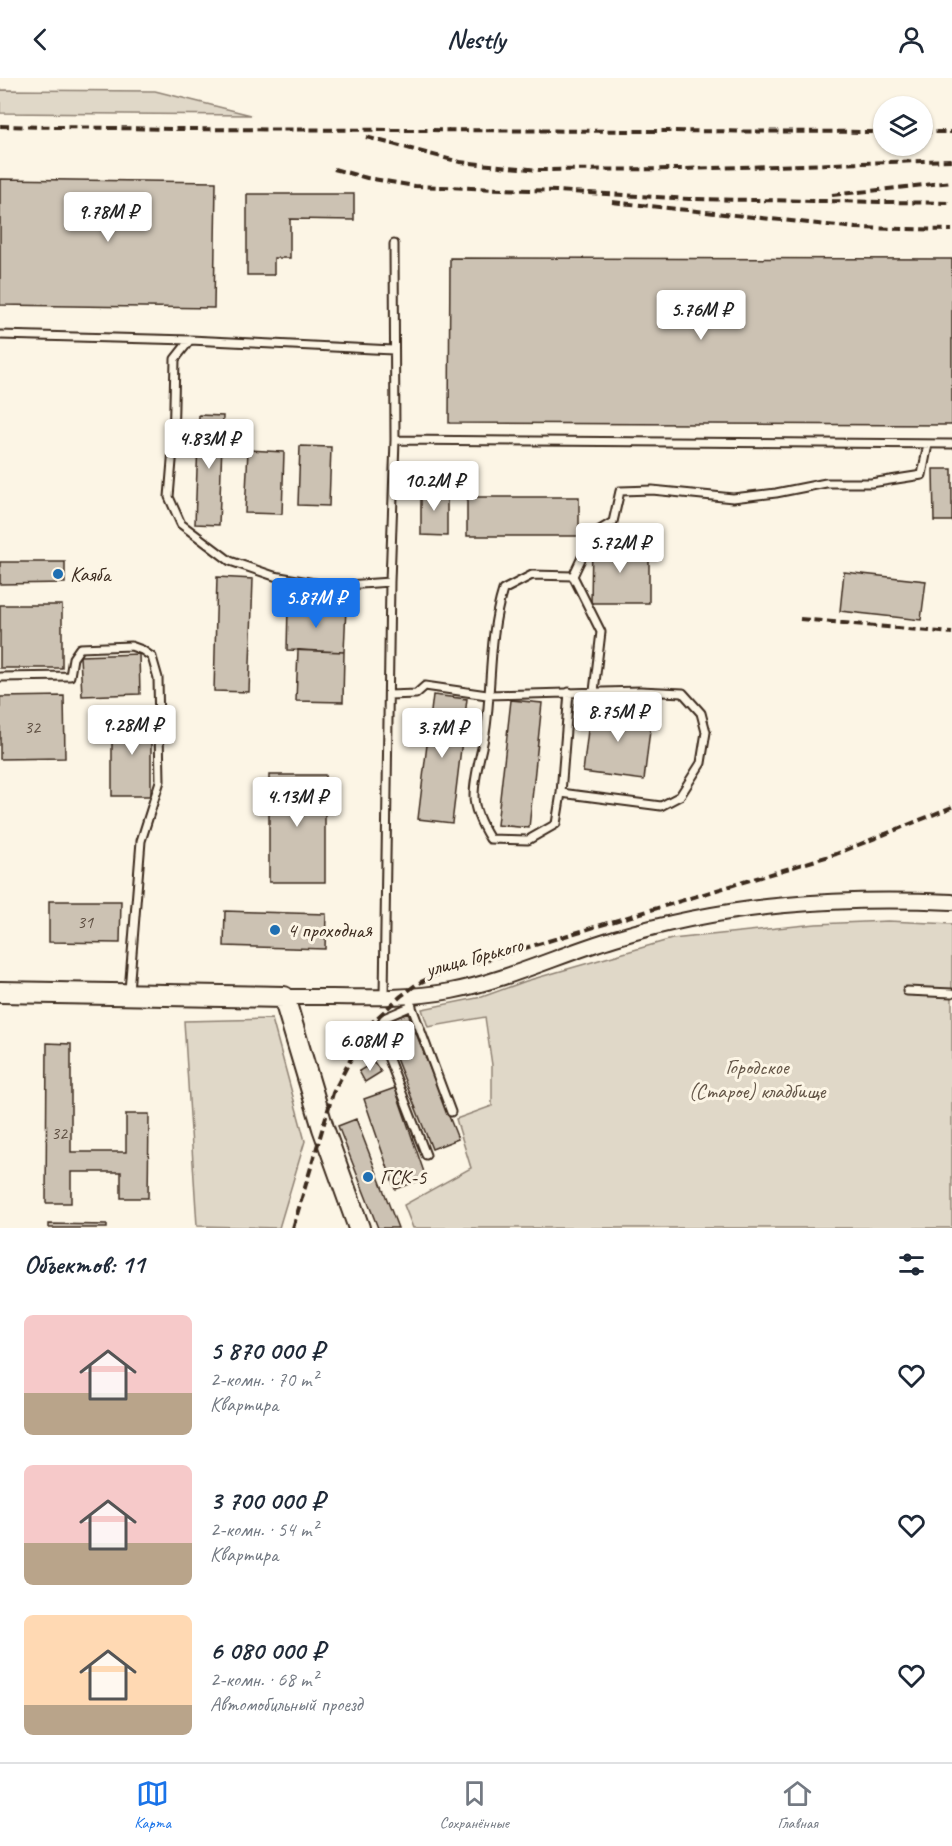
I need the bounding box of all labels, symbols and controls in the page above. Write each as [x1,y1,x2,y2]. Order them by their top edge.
text: Nestly [447,22,505,56]
icon: back [24,23,57,56]
icon: person [895,23,928,56]
map controls [873,96,933,156]
button: layers [873,96,933,156]
pin: 9.78M ₽ [53,192,163,243]
text: 9.78M ₽ [78,199,138,224]
pin: 5.76M ₽ [646,290,756,341]
text: 5.76M ₽ [671,297,731,322]
pin: 4.83M ₽ [154,419,264,470]
text: 4.83M ₽ [179,426,239,451]
pin: 10.2M ₽ [379,461,489,512]
text: 10.2M ₽ [404,468,464,493]
pin: 5.72M ₽ [565,523,675,574]
text: 5.72M ₽ [590,530,650,555]
place label: Каяба [70,561,113,587]
marker: Каяба [51,567,65,581]
pin: 5.87M ₽ [261,578,371,629]
text: 5.87M ₽ [286,585,346,610]
pin: 8.75M ₽ [563,692,673,743]
text: 8.75M ₽ [588,699,648,724]
pin: 9.28M ₽ [77,705,187,756]
pin: 3.7M ₽ [393,708,491,759]
text: 9.28M ₽ [102,712,162,737]
text: 3.7M ₽ [416,715,468,740]
house number: 32 [24,716,42,738]
pin: 4.13M ₽ [242,777,352,828]
text: 4.13M ₽ [267,784,327,809]
house number: 31 [77,911,94,933]
place label: 4 проходная [287,917,373,943]
marker: 4 проходная [268,923,282,937]
street label: улица Горького [421,931,527,983]
pin: 6.08M ₽ [315,1021,425,1072]
text: 6.08M ₽ [339,1028,401,1053]
park label: Городское (Старое) кладбище [689,1054,827,1104]
house number: 32 [51,1122,69,1144]
place label: ГСК-5 [380,1164,428,1190]
marker: ГСК-5 [361,1170,375,1184]
text: Объектов: 11 [24,1248,144,1281]
icon: filters [895,1248,928,1281]
text: 5 870 000 ₽ [210,1334,324,1367]
icon: home [72,1339,144,1411]
icon: heart [895,1359,928,1392]
text: 2-комн. · 70 m² [210,1367,318,1392]
text: Квартира [210,1392,278,1417]
text: 3 700 000 ₽ [210,1484,324,1517]
icon: home [72,1489,144,1561]
icon: heart [895,1509,928,1542]
text: 2-комн. · 54 m² [210,1517,318,1542]
text: Квартира [210,1542,278,1567]
text: 6 080 000 ₽ [210,1634,325,1667]
icon: home [72,1639,144,1711]
icon: heart [895,1659,928,1692]
text: 2-комн. · 68 m² [210,1667,318,1692]
text: Автомобильный проезд [210,1692,362,1717]
tab: Карта [134,1777,171,1833]
tab: Сохранённые [439,1777,509,1833]
tab: Главная [778,1777,818,1833]

